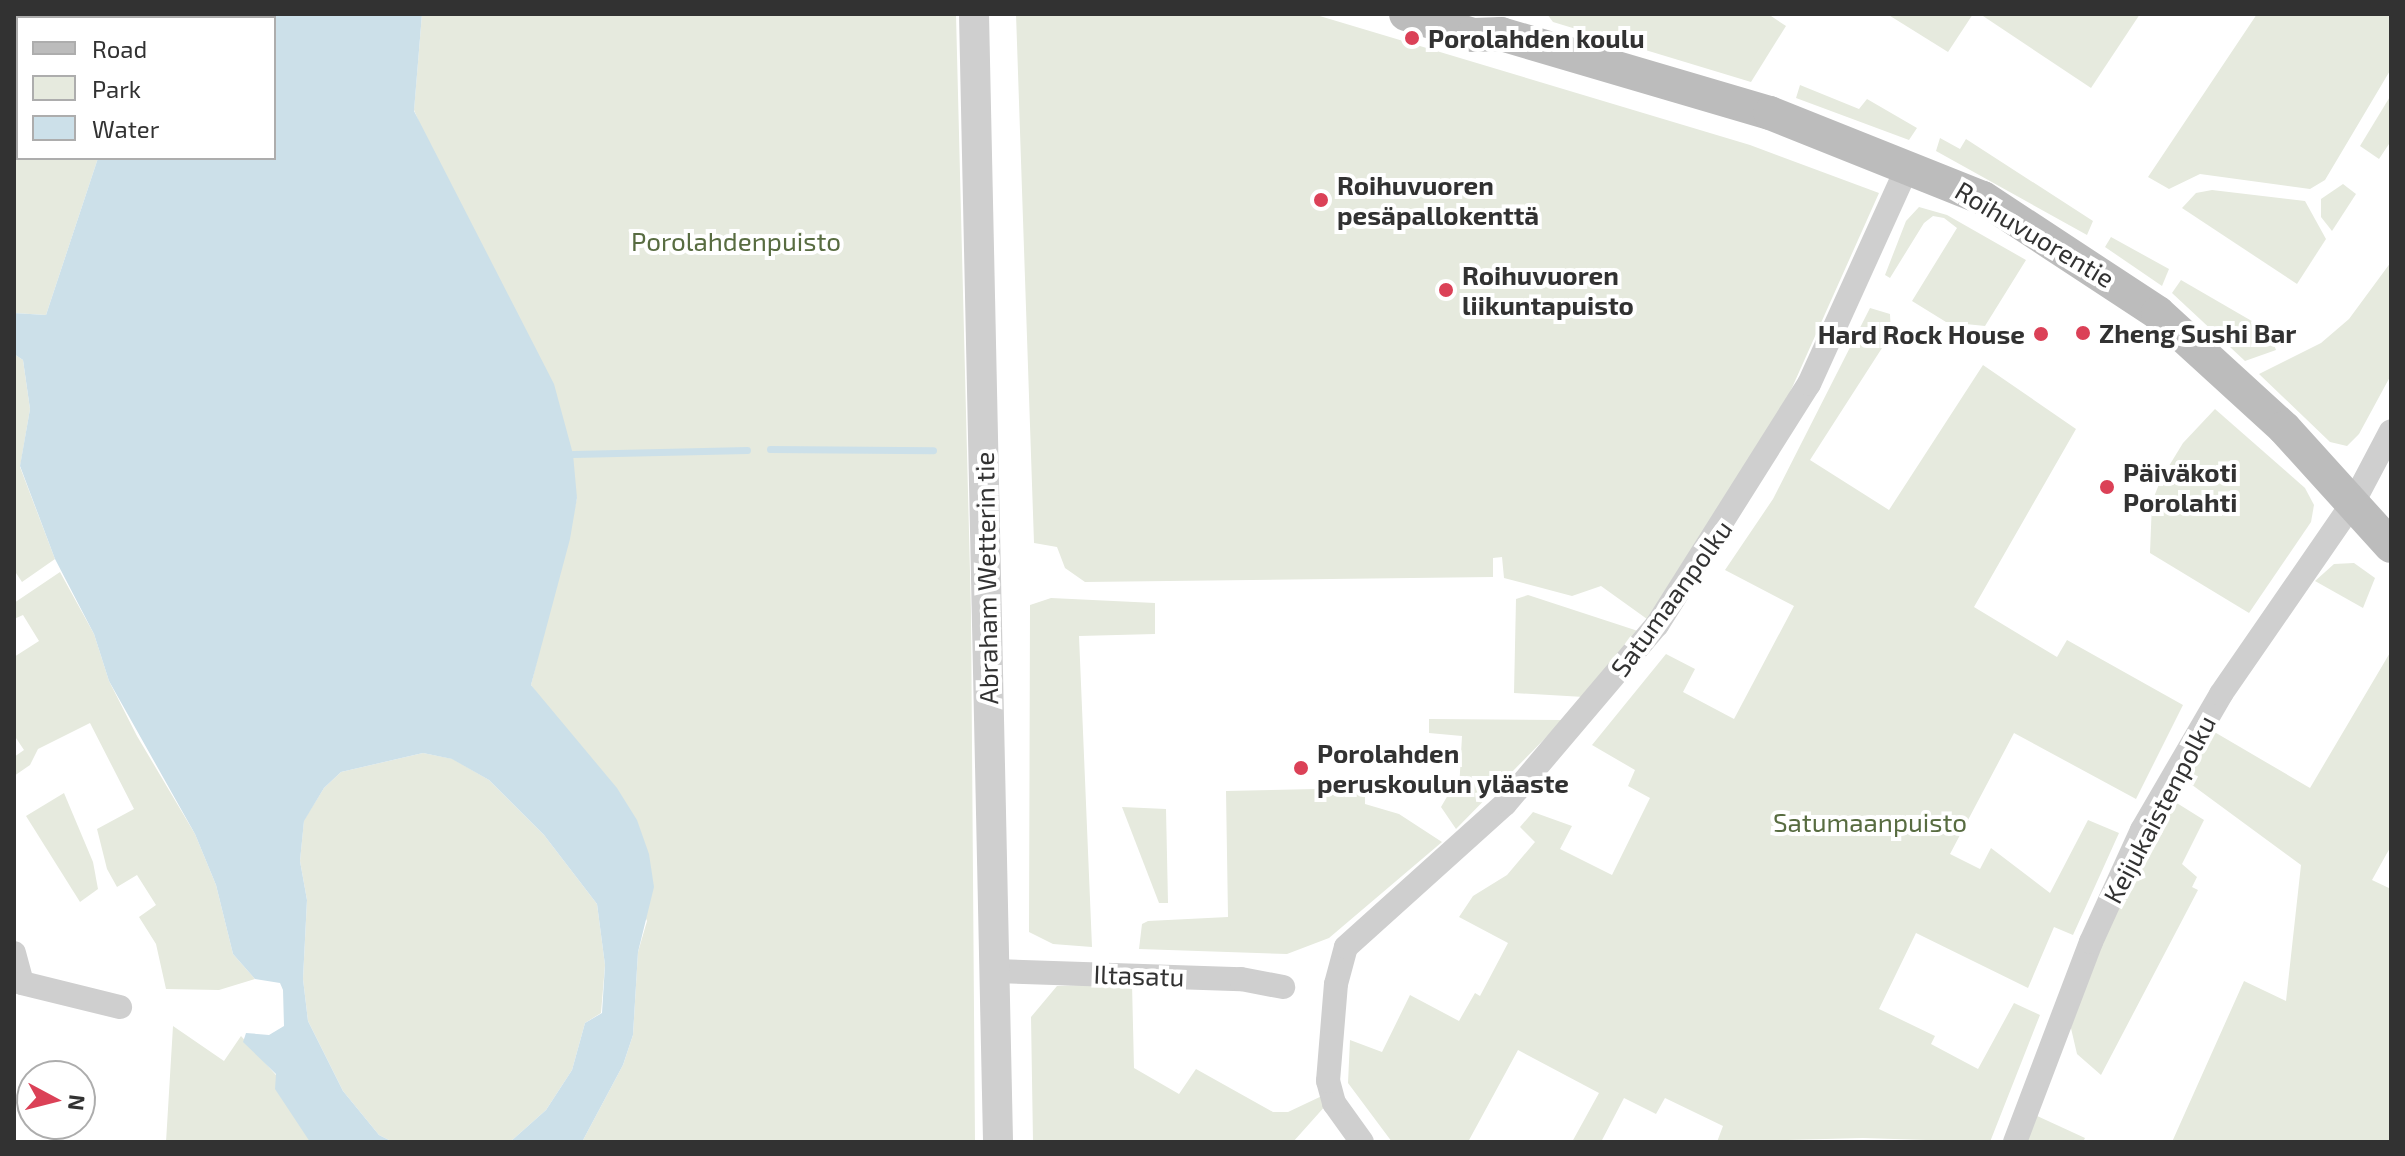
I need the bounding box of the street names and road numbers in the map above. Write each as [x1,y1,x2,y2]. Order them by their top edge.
street label: Roihuvuorentie [1950,174,2120,294]
street label: Abraham Wetterin tie [968,451,1004,705]
street label: Satumaanpolku [1604,514,1738,682]
street label: Keijukaistenpolku [2096,710,2222,908]
street label: Iltasatu [1093,958,1185,992]

